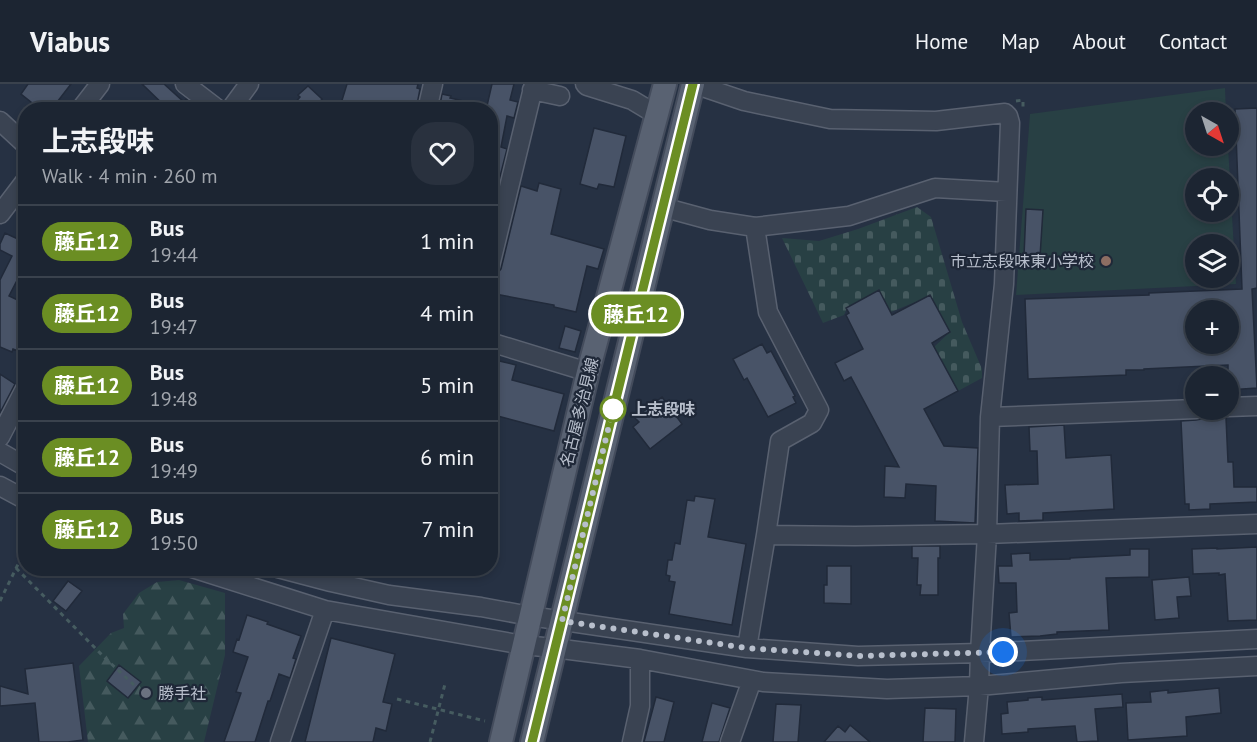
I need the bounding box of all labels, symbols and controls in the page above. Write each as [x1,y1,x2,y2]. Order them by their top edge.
text: Viabus [30,23,110,60]
text: Home [915,28,968,55]
text: Map [1001,28,1040,55]
text: About [1073,28,1126,55]
text: Contact [1159,28,1227,55]
north arrow [1185,102,1239,156]
map controls [1185,102,1239,420]
text: 上志段味 [42,122,154,159]
button: heart [411,122,474,185]
text: Walk · 4 min · 260 m [42,163,218,189]
button: locate [1185,168,1239,222]
text: Bus [150,214,184,242]
text: 1 min [420,227,474,255]
text: 藤丘12 [54,228,120,255]
button: layers [1185,234,1239,288]
text: 19:44 [150,242,198,268]
place label: 市立志段味東小学校 [950,251,1094,271]
marker: 市立志段味東小学校 [1099,254,1113,268]
text: Bus [150,286,184,314]
line badge: 藤丘12 [594,294,678,334]
text: 4 min [420,299,474,327]
text: 藤丘12 [54,300,120,327]
button: + [1185,300,1239,354]
text: 藤丘12 [603,301,669,328]
text: 19:47 [150,314,198,340]
street label: 名古屋多治見線 [556,355,602,469]
text: Bus [150,358,184,386]
button: − [1185,366,1239,420]
text: 5 min [420,371,474,399]
text: 藤丘12 [54,372,120,399]
text: 19:48 [150,386,198,412]
marker: 上志段味 [600,396,626,422]
place label: 上志段味 [631,399,695,419]
text: Bus [150,430,184,458]
text: 6 min [420,443,474,471]
text: 藤丘12 [54,444,120,471]
text: 19:49 [150,458,198,484]
text: Bus [150,502,184,530]
text: 7 min [422,515,474,543]
text: 藤丘12 [54,516,120,543]
text: 19:50 [150,530,198,556]
your location [988,637,1018,667]
place label: 勝手社 [158,683,206,703]
marker: 勝手社 [139,686,153,700]

